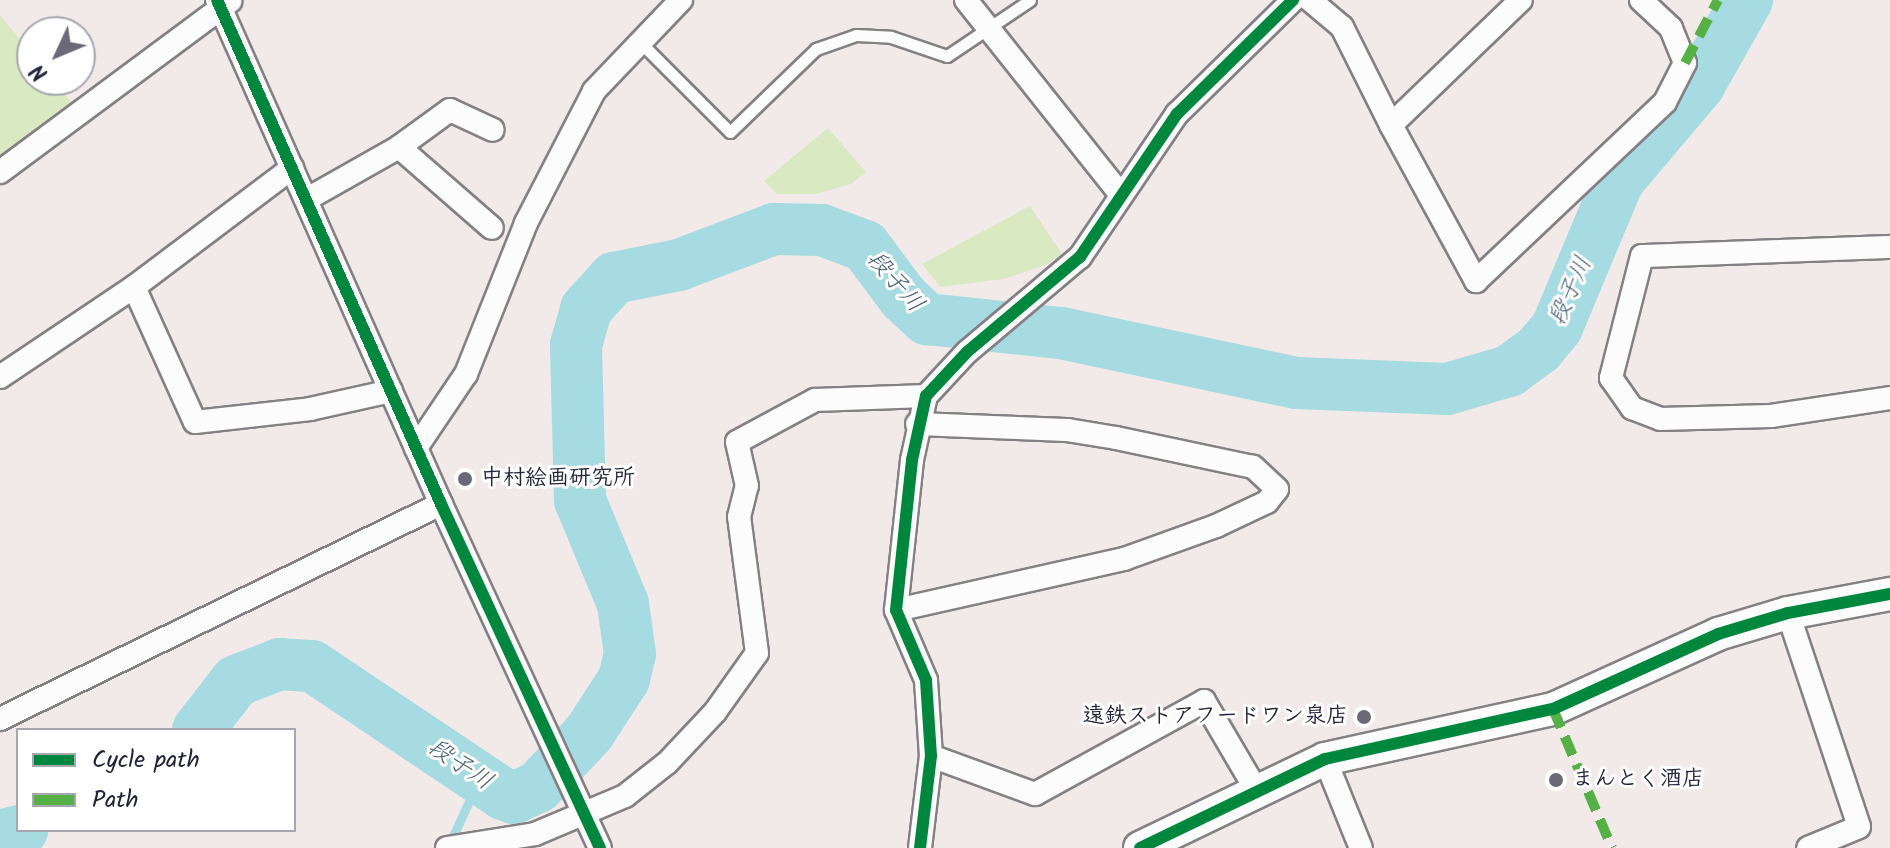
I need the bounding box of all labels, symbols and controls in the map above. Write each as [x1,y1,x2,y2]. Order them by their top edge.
north arrow [16,16,96,96]
text: N [22,54,57,89]
water label: 段子川 [861,245,929,319]
water label: 段子川 [1543,252,1599,330]
place label: 中村絵画研究所 [481,466,635,492]
marker: 中村絵画研究所 [456,470,474,488]
place label: 遠鉄ストアフードワン泉店 [1084,704,1348,730]
marker: 遠鉄ストアフードワン泉店 [1355,708,1373,726]
legend [16,728,296,832]
water label: 段子川 [422,733,498,797]
text: Cycle path [92,741,200,780]
place label: まんとく酒店 [1572,767,1704,793]
marker: まんとく酒店 [1547,771,1565,789]
text: Path [92,781,138,820]

